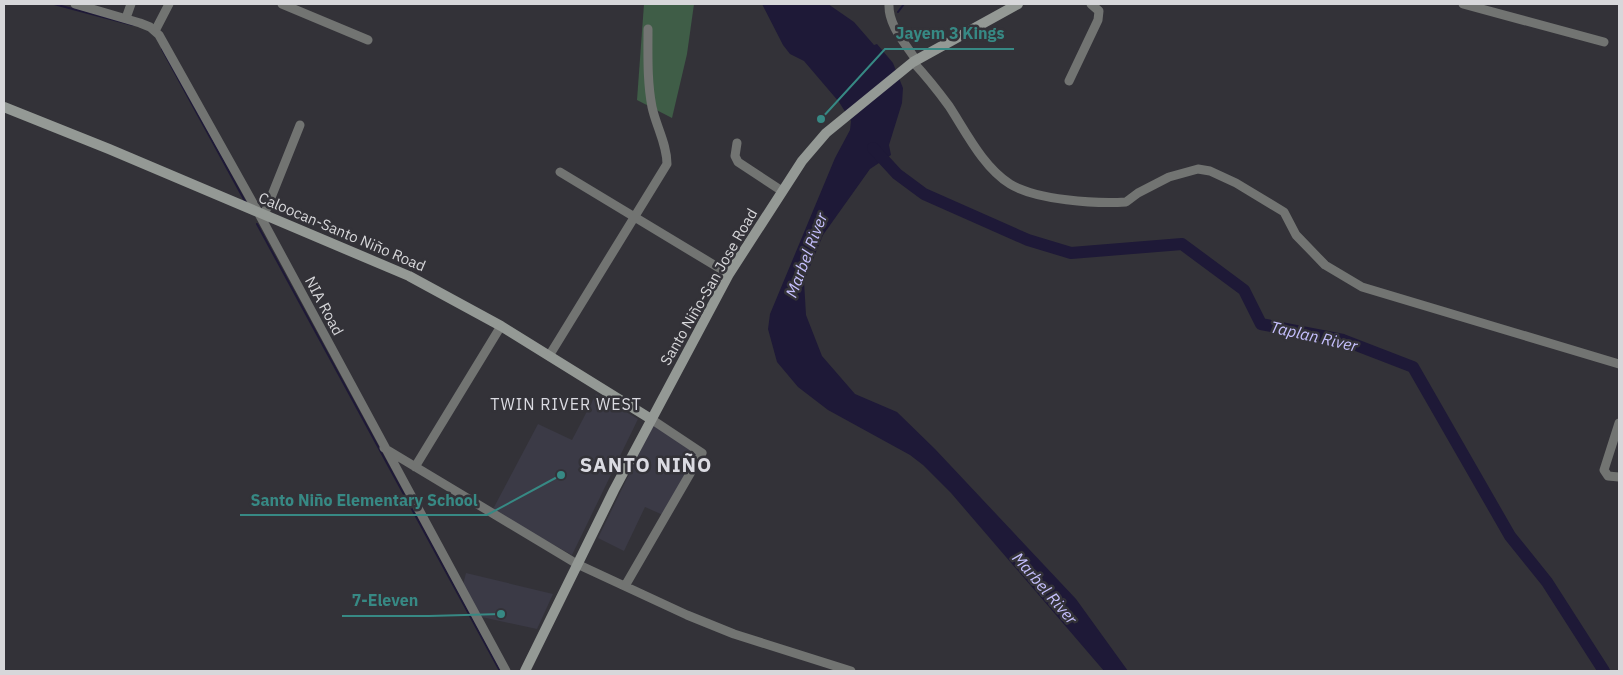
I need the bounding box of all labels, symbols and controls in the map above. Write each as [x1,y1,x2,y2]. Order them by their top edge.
callout: Jayem 3 Kings [885,18,1014,49]
text: Jayem 3 Kings [896,23,1004,43]
street label: Caloocan-Santo Niño Road [256,188,429,275]
street label: Santo Niño-San Jose Road [656,205,761,369]
water label: Marbel River [781,209,832,300]
street label: NIA Road [301,273,348,339]
water label: Taplan River [1269,316,1361,356]
district label: TWIN RIVER WEST [490,394,642,414]
district label: SANTO NIÑO [580,451,712,478]
callout: Santo Niño Elementary School [240,484,487,515]
text: Santo Niño Elementary School [250,490,478,510]
water label: Marbel River [1008,548,1082,629]
callout: 7-Eleven [342,585,429,616]
text: 7-Eleven [352,590,418,610]

